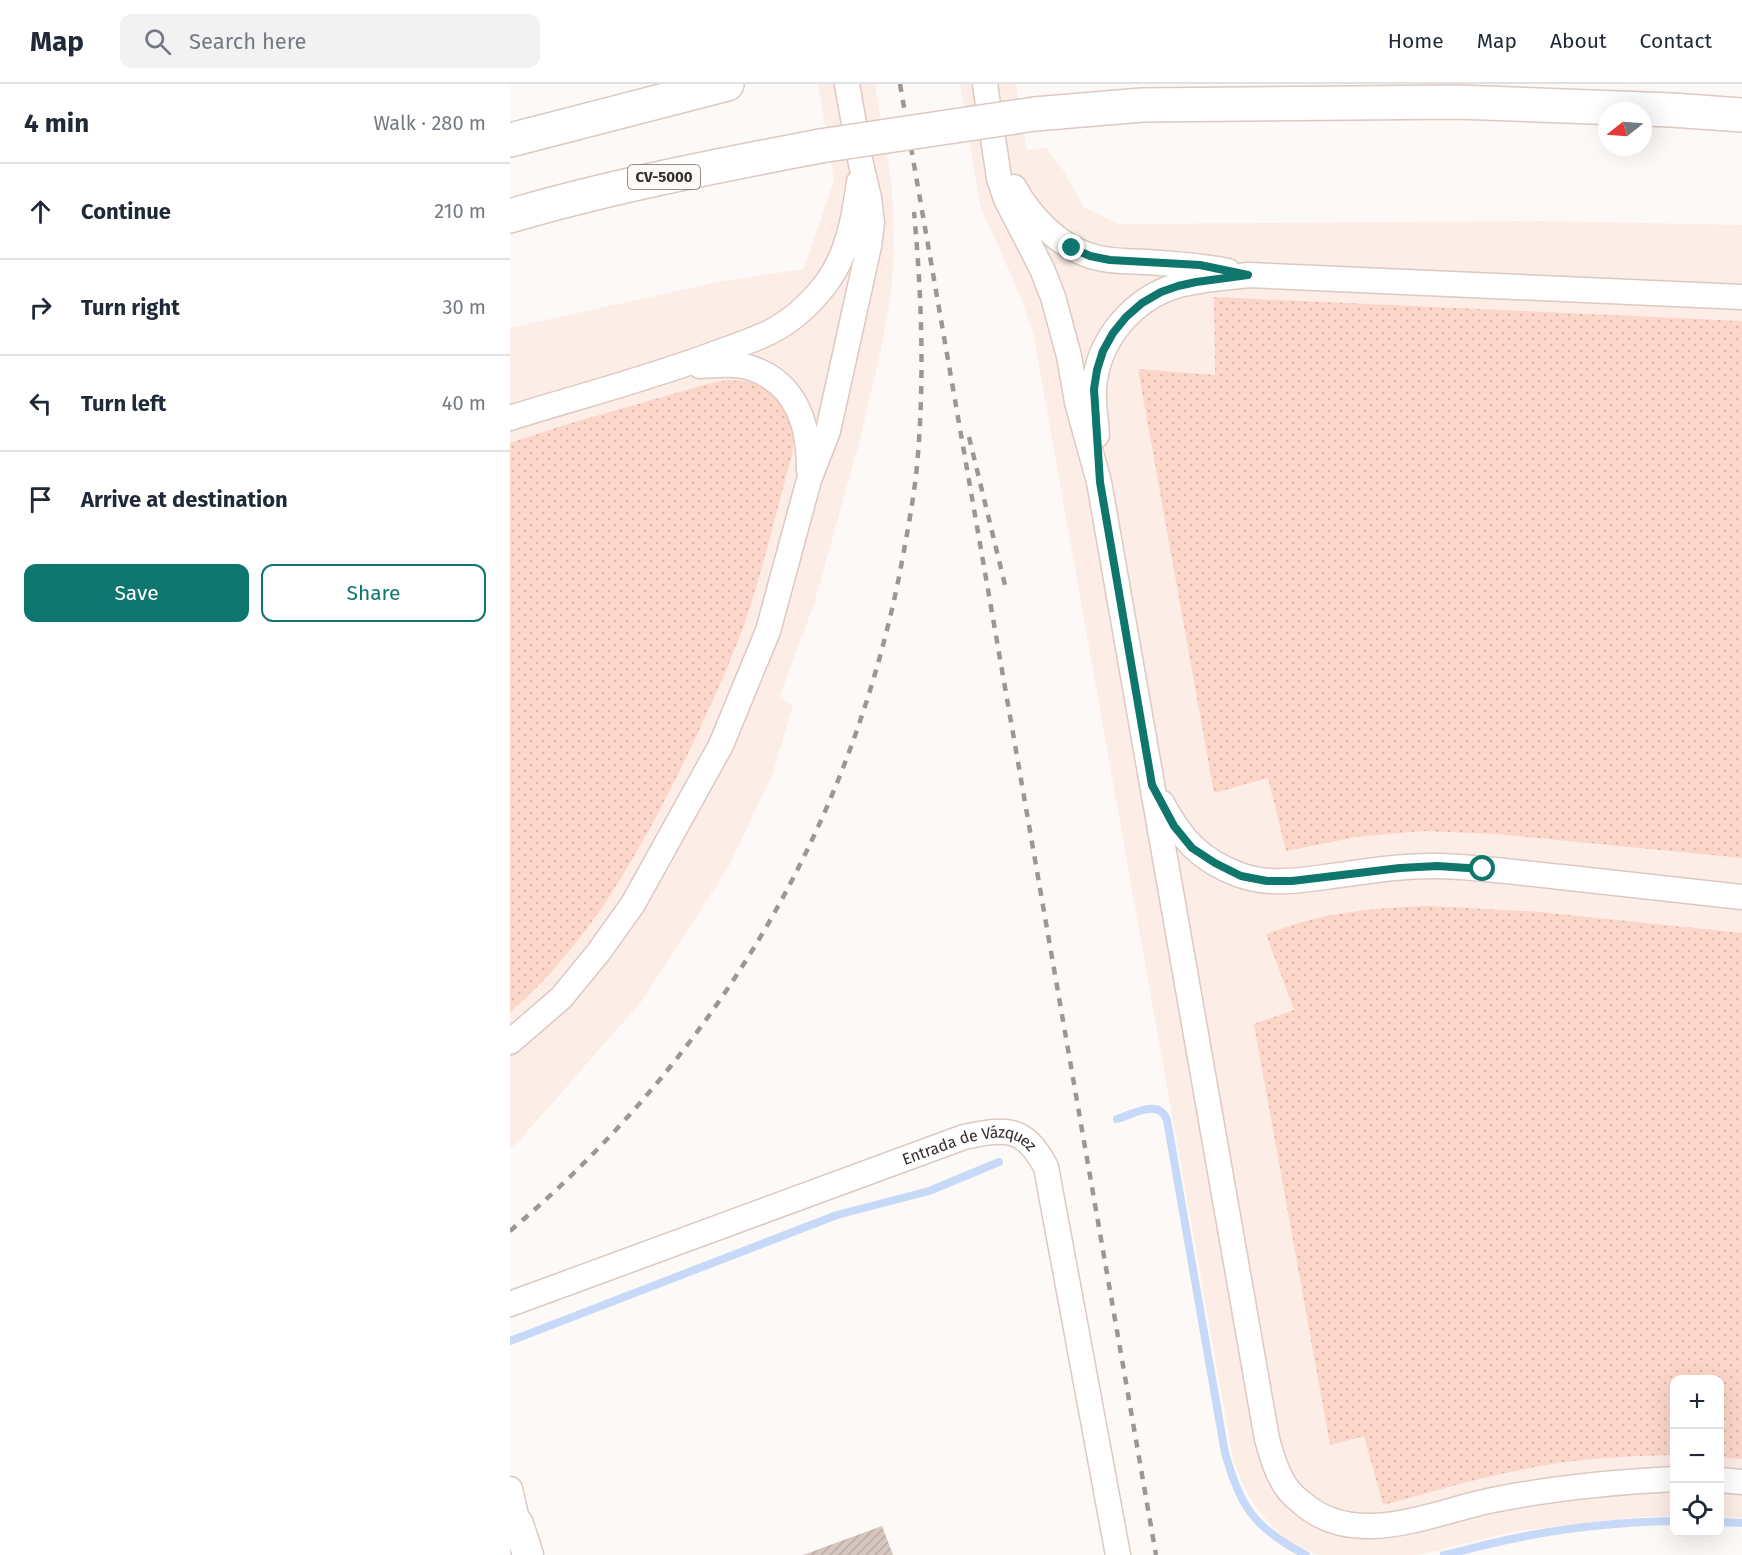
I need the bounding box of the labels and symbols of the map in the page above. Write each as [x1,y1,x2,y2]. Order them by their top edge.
north arrow [1598,102,1652,156]
road number: CV-5000 [628,165,700,189]
route end [1058,234,1084,260]
route start [1469,855,1495,881]
street label: Entrada de Vázquez [899,1122,1041,1169]

